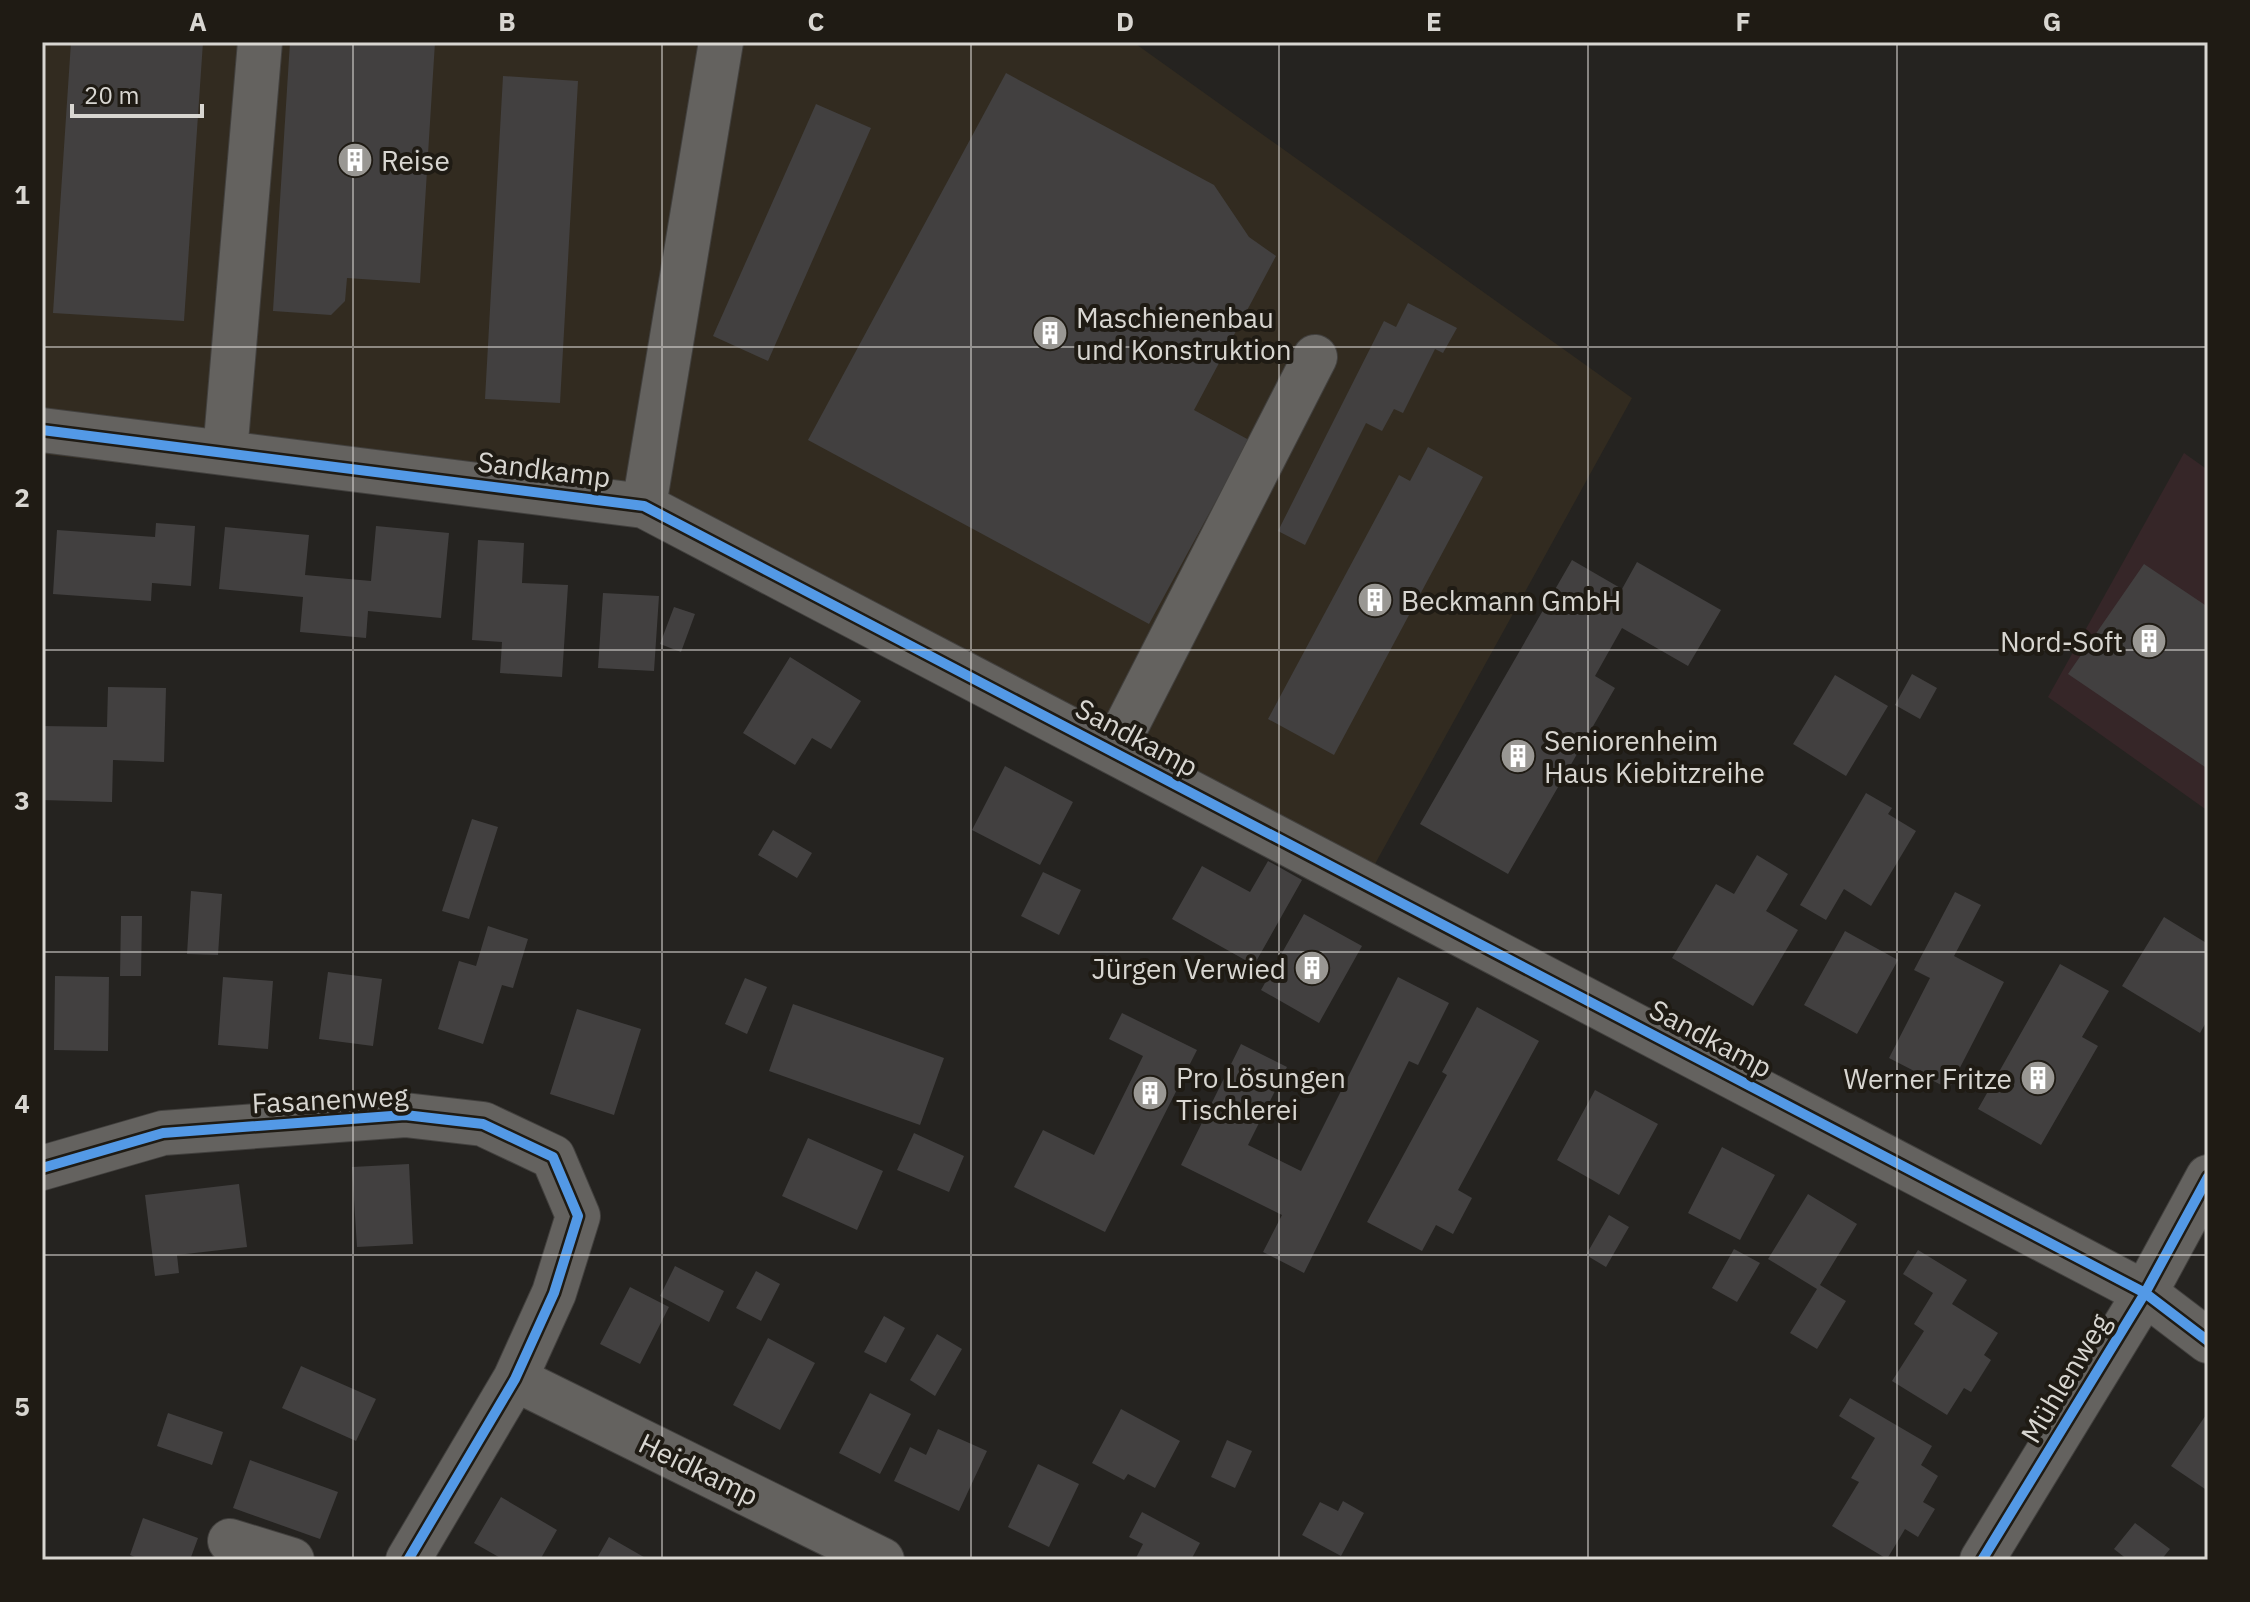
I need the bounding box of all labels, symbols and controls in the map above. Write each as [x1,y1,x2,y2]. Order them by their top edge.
text: A [189,4,207,38]
text: B [498,4,516,38]
text: C [808,4,825,38]
text: D [1116,4,1134,38]
text: E [1426,4,1442,38]
text: F [1735,4,1751,38]
text: G [2043,4,2061,38]
scale bar [72,68,202,118]
text: 20 m [84,79,139,111]
building icon: Reise [336,141,374,179]
place label: Reise [381,142,450,179]
text: 1 [14,177,30,211]
place label: Maschienenbau und Konstruktion [1076,299,1292,368]
building icon: Maschienenbau und Konstruktion [1031,314,1069,352]
street label: Sandkamp [475,442,613,496]
text: 2 [14,480,30,514]
building icon: Beckmann GmbH [1356,581,1394,619]
place label: Beckmann GmbH [1401,582,1621,619]
building icon: Nord-Soft [2130,622,2168,660]
place label: Nord-Soft [2000,623,2123,660]
street label: Sandkamp [1069,689,1205,785]
place label: Seniorenheim Haus Kiebitzreihe [1544,722,1765,791]
building icon: Seniorenheim Haus Kiebitzreihe [1499,737,1537,775]
text: 3 [14,783,30,817]
building icon: Jürgen Verwied [1293,949,1331,987]
place label: Jürgen Verwied [1092,950,1286,987]
street label: Sandkamp [1643,990,1779,1086]
place label: Pro Lösungen Tischlerei [1176,1059,1346,1128]
building icon: Werner Fritze [2019,1059,2057,1097]
place label: Werner Fritze [1843,1060,2012,1097]
building icon: Pro Lösungen Tischlerei [1131,1074,1169,1112]
street label: Fasanenweg [251,1076,409,1122]
text: 4 [14,1086,30,1120]
street label: Mühlenweg [2012,1306,2118,1450]
text: 5 [14,1389,30,1423]
street label: Heidkamp [633,1424,765,1514]

